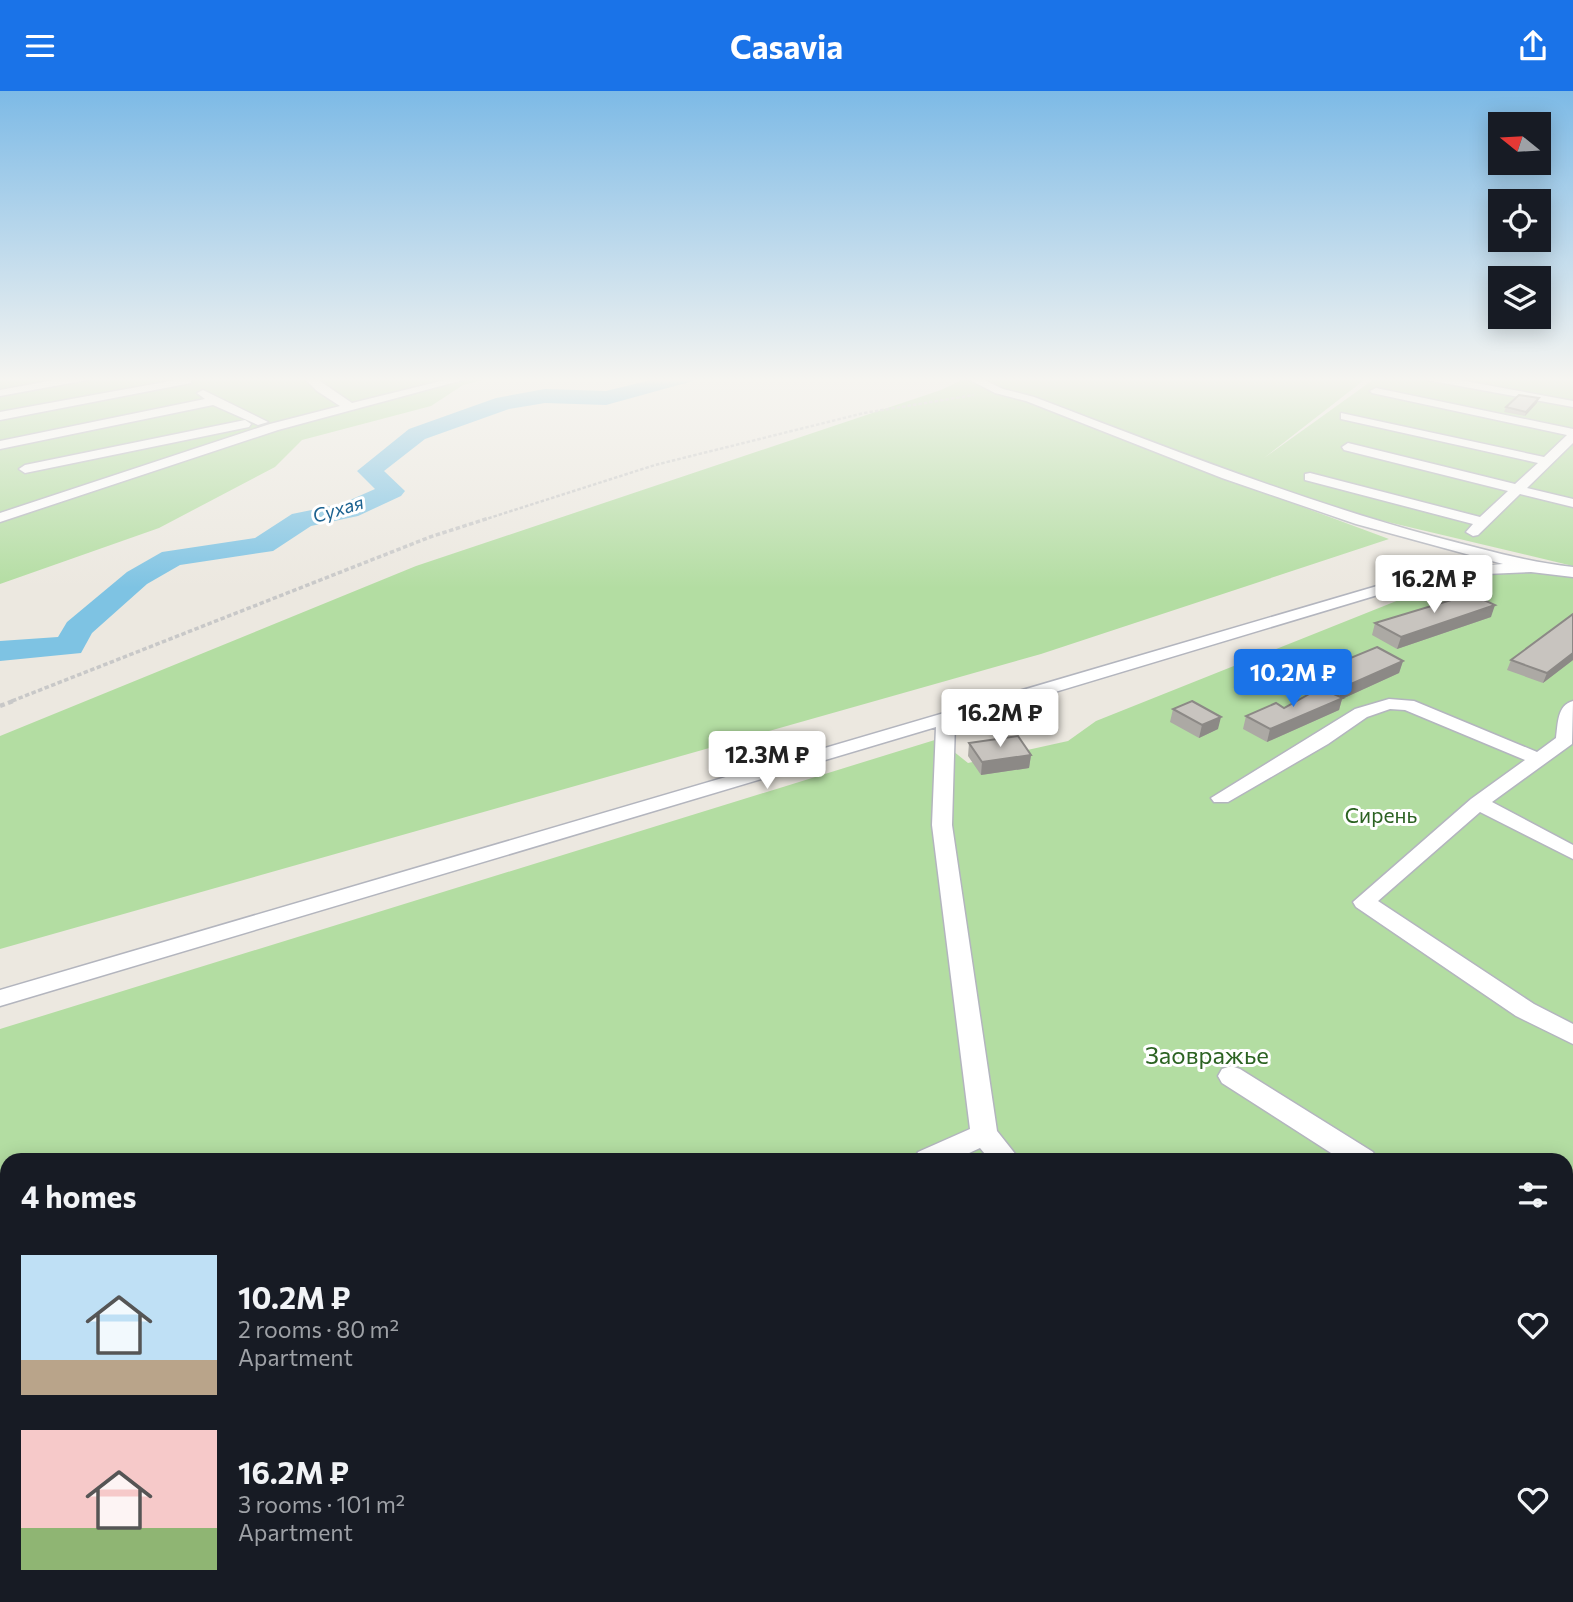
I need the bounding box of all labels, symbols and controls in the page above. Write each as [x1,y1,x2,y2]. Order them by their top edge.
text: Casavia [730,26,843,66]
icon: menu [21,27,59,65]
icon: share [1514,27,1552,65]
north arrow [1488,112,1550,175]
map controls [1488,112,1551,329]
button: locate [1488,189,1551,252]
button: layers [1488,266,1551,329]
water label: Сухая [309,490,366,527]
pin: 16.2M ₽ [1369,555,1499,615]
text: 16.2M ₽ [1391,564,1477,592]
pin: 10.2M ₽ [1228,649,1358,709]
text: 10.2M ₽ [1250,658,1336,686]
pin: 16.2M ₽ [935,689,1065,749]
text: 16.2M ₽ [957,698,1043,726]
pin: 12.3M ₽ [702,731,832,791]
text: 12.3M ₽ [725,740,809,768]
park label: Сирень [1345,802,1417,827]
park label: Заовражье [1145,1040,1269,1069]
icon: filters [1514,1176,1552,1214]
text: 4 homes [21,1177,136,1214]
text: 10.2M ₽ [238,1278,351,1315]
icon: home [77,1283,161,1367]
icon: heart [1514,1306,1552,1344]
text: 2 rooms · 80 m² [238,1315,399,1343]
text: Apartment [238,1343,353,1371]
text: 16.2M ₽ [238,1453,349,1490]
icon: home [77,1458,161,1542]
icon: heart [1514,1481,1552,1519]
text: 3 rooms · 101 m² [238,1490,405,1518]
text: Apartment [238,1518,353,1546]

